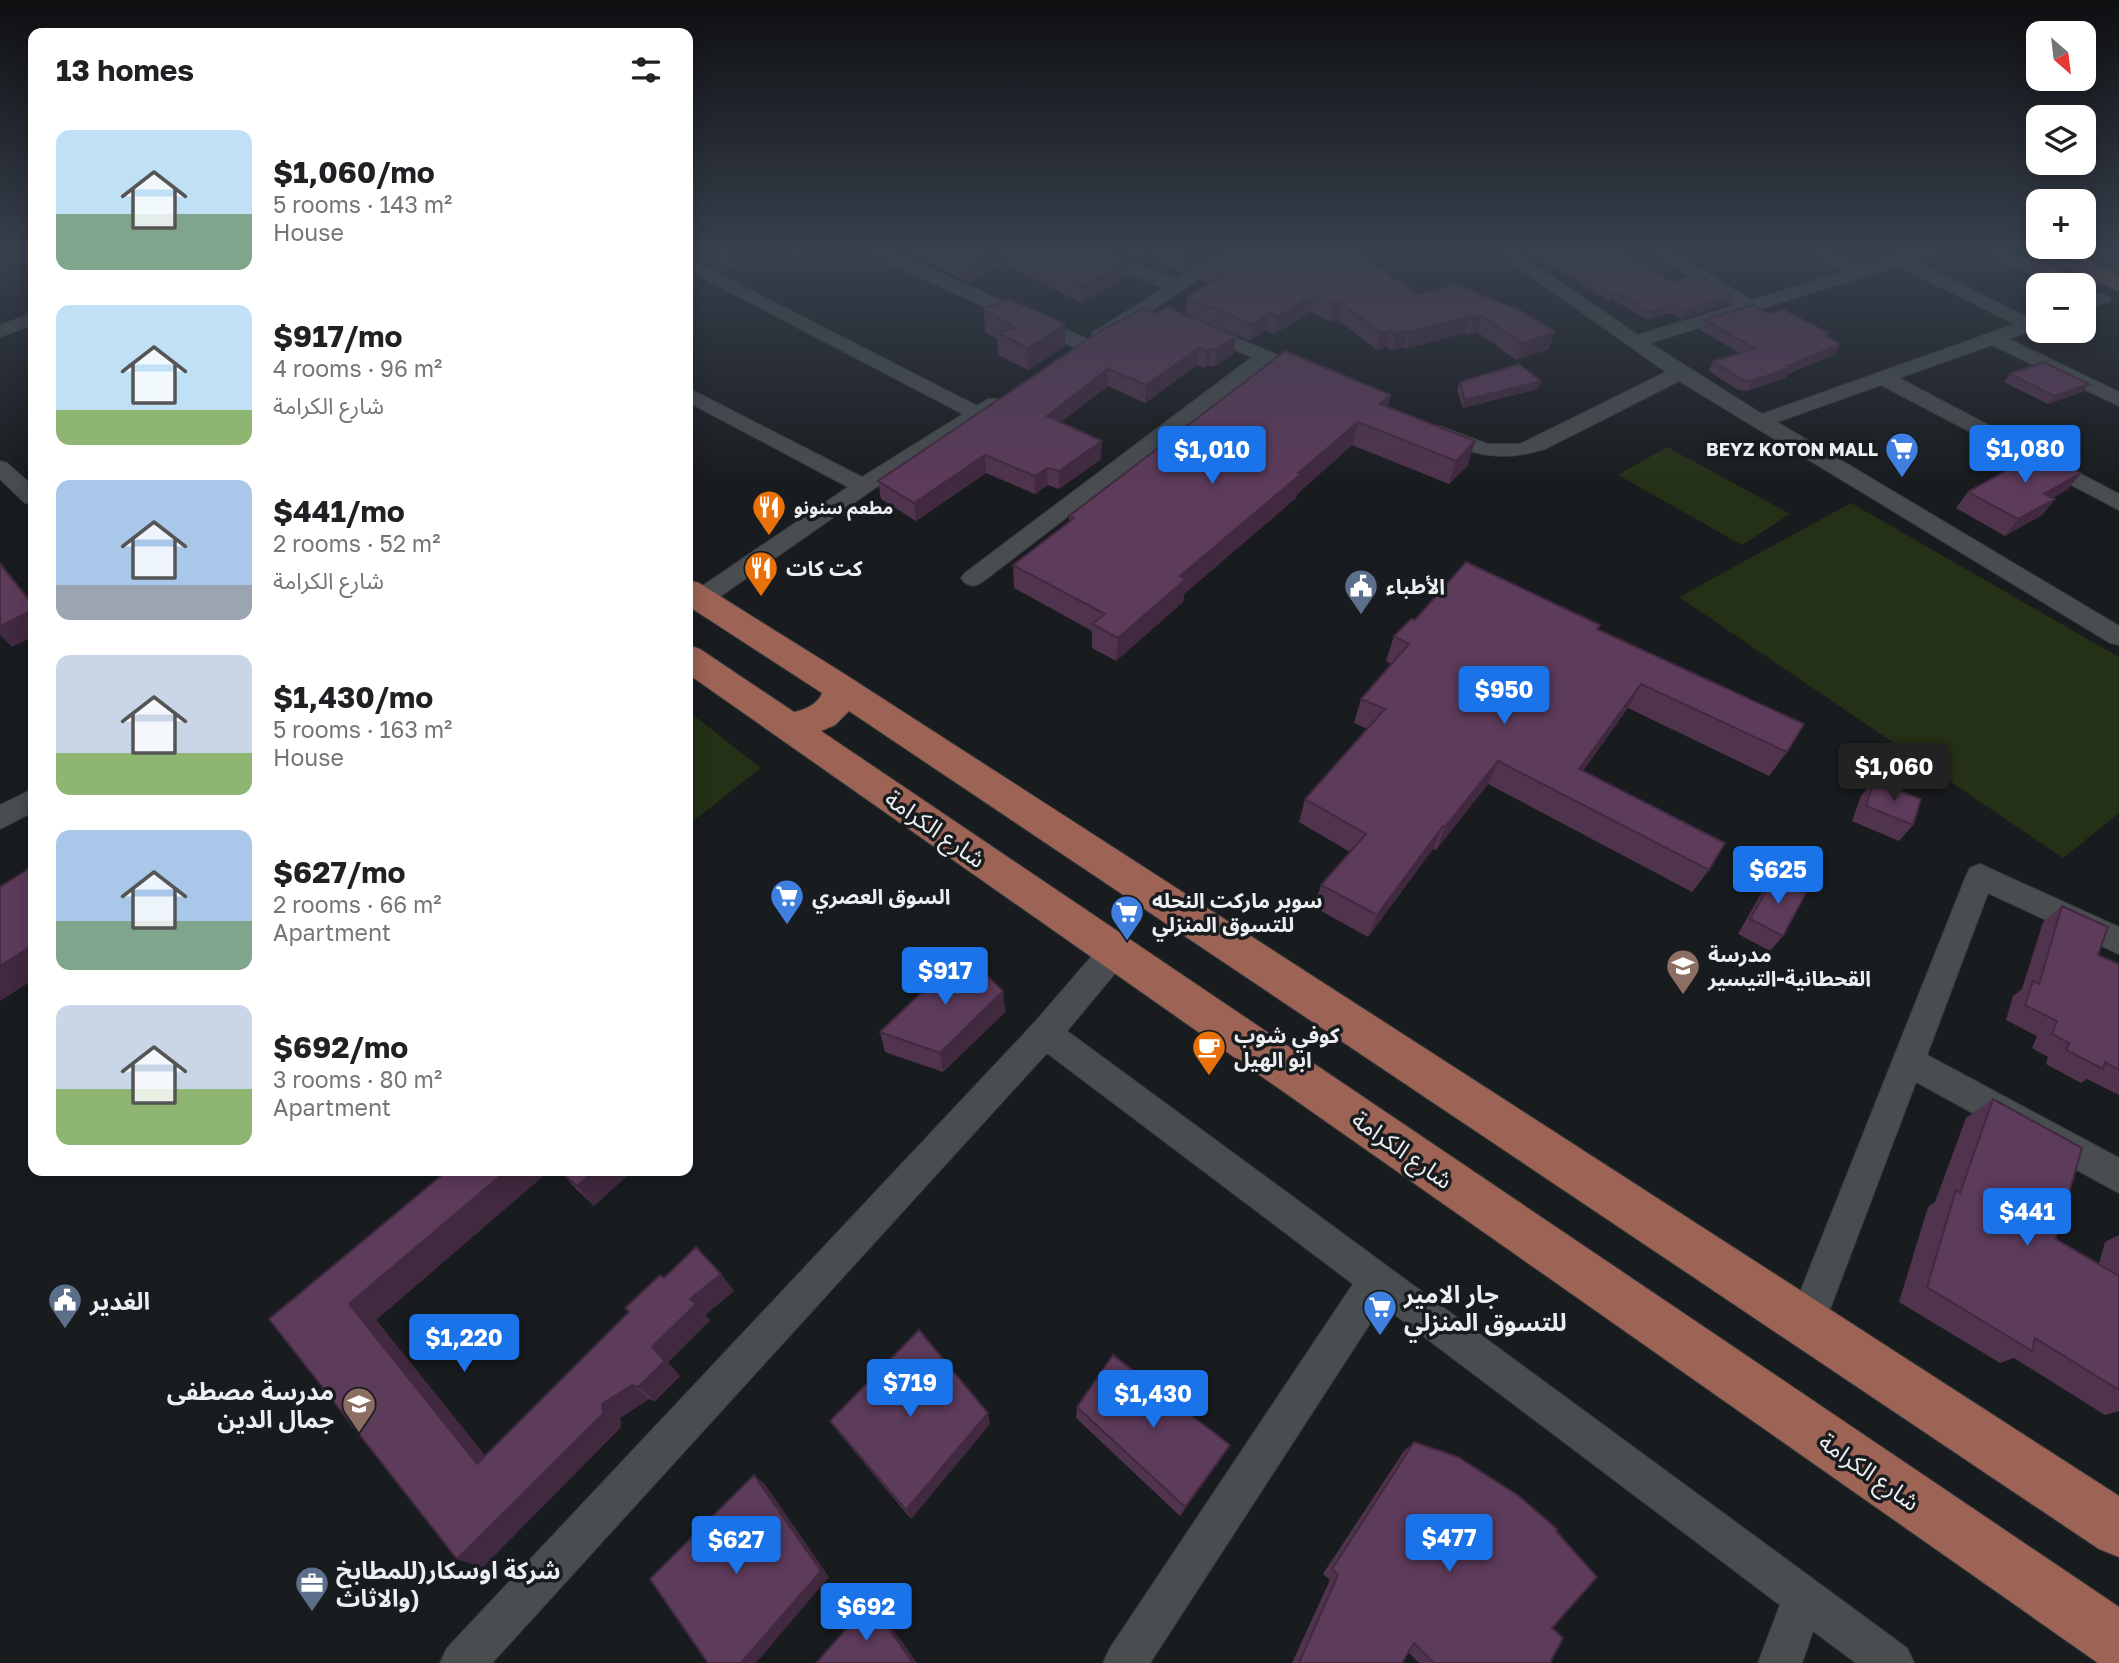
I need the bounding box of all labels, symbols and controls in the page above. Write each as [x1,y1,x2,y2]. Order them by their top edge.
north arrow [2026,21,2096,91]
map controls [2026,21,2096,343]
icon: filters [627,51,665,89]
text: 13 homes [56,52,194,88]
button: layers [2026,105,2096,175]
text: $1,060/mo [273,154,435,190]
icon: home [112,158,196,242]
button: + [2026,189,2096,259]
text: 5 rooms · 143 m² [273,190,452,218]
text: House [273,218,344,246]
button: − [2026,273,2096,343]
text: $917/mo [273,318,403,354]
icon: home [112,333,196,417]
text: 4 rooms · 96 m² [273,354,442,382]
text: شارع الكرامة [273,391,384,419]
pin: $1,010 [1155,426,1269,486]
pin: $1,080 [1968,426,2082,485]
supermarket icon: BEYZ KOTON MALL [1883,430,1921,479]
text: $1,080 [1985,434,2065,462]
text: $1,010 [1174,435,1250,463]
place label: BEYZ KOTON MALL [1706,438,1878,460]
restaurant icon: مطعم سنونو [750,488,788,537]
text: $441/mo [273,493,405,529]
place label: مطعم سنونو [794,496,893,521]
icon: home [112,508,196,592]
text: 2 rooms · 52 m² [273,529,440,557]
restaurant icon: كت كات [742,549,780,598]
place label: كت كات [786,555,863,581]
text: شارع الكرامة [273,566,384,594]
public building icon: الأطباء [1342,567,1380,616]
place label: الأطباء [1386,573,1445,599]
pin: $950 [1463,666,1545,726]
text: $950 [1475,675,1534,703]
text: $1,430/mo [273,679,433,715]
icon: home [112,683,196,767]
text: 5 rooms · 163 m² [273,715,452,743]
text: House [273,743,344,771]
pin: $1,060 [1837,744,1951,803]
text: $1,060 [1854,752,1934,780]
street label: شارع الكرامة [878,783,992,876]
pin: $625 [1737,846,1819,906]
text: $627/mo [273,854,405,890]
text: $625 [1749,855,1807,883]
icon: home [112,858,196,942]
supermarket icon: السوق العصري [768,877,806,926]
place label: السوق العصري [812,883,950,914]
place label: سوبر ماركت النحله للتسوق المنزلي [1152,887,1322,942]
text: 2 rooms · 66 m² [273,890,442,918]
supermarket icon: سوبر ماركت النحله للتسوق المنزلي [1108,893,1146,942]
text: Apartment [273,918,391,946]
place label: مدرسة القحطانية-التيسير [1707,941,1871,991]
school or university icon: مدرسة القحطانية-التيسير [1664,947,1702,996]
pin: $917 [904,948,986,1007]
text: $917 [918,956,972,984]
place label: كوفي شوب ابو الهيل [1234,1022,1340,1072]
cafe icon: كوفي شوب ابو الهيل [1190,1028,1228,1077]
text: $692/mo [273,1029,408,1065]
icon: home [112,1033,196,1117]
text: 3 rooms · 80 m² [273,1065,442,1093]
text: Apartment [273,1093,391,1121]
street label: شارع الكرامة [1345,1104,1459,1197]
pin: $441 [1986,1188,2068,1248]
text: $441 [1999,1197,2055,1225]
place label: جار الامير للتسوق المنزلي [1403,1279,1567,1342]
public building icon: الغدير [46,1281,84,1330]
place label: الغدير [89,1286,150,1316]
supermarket icon: جار الامير للتسوق المنزلي [1361,1288,1399,1337]
pin: $1,220 [407,1314,521,1374]
text: $1,220 [425,1323,503,1351]
pin: $719 [869,1360,951,1419]
text: $719 [883,1368,937,1396]
pin: $1,430 [1096,1370,1210,1430]
place label: مدرسة مصطفى جمال الدين [167,1376,334,1434]
text: $1,430 [1114,1379,1192,1407]
school or university icon: مدرسة مصطفى جمال الدين [340,1385,378,1434]
street label: شارع الكرامة [1812,1426,1926,1519]
pin: $477 [1408,1514,1490,1574]
pin: $627 [695,1516,777,1576]
text: $477 [1422,1523,1476,1551]
text: $627 [708,1525,764,1553]
place label: شركة اوسكار(للمطابخ والاثاث) [336,1555,561,1613]
office icon: شركة اوسكار(للمطابخ والاثاث) [293,1564,331,1613]
pin: $692 [825,1584,907,1643]
text: $692 [837,1592,895,1620]

